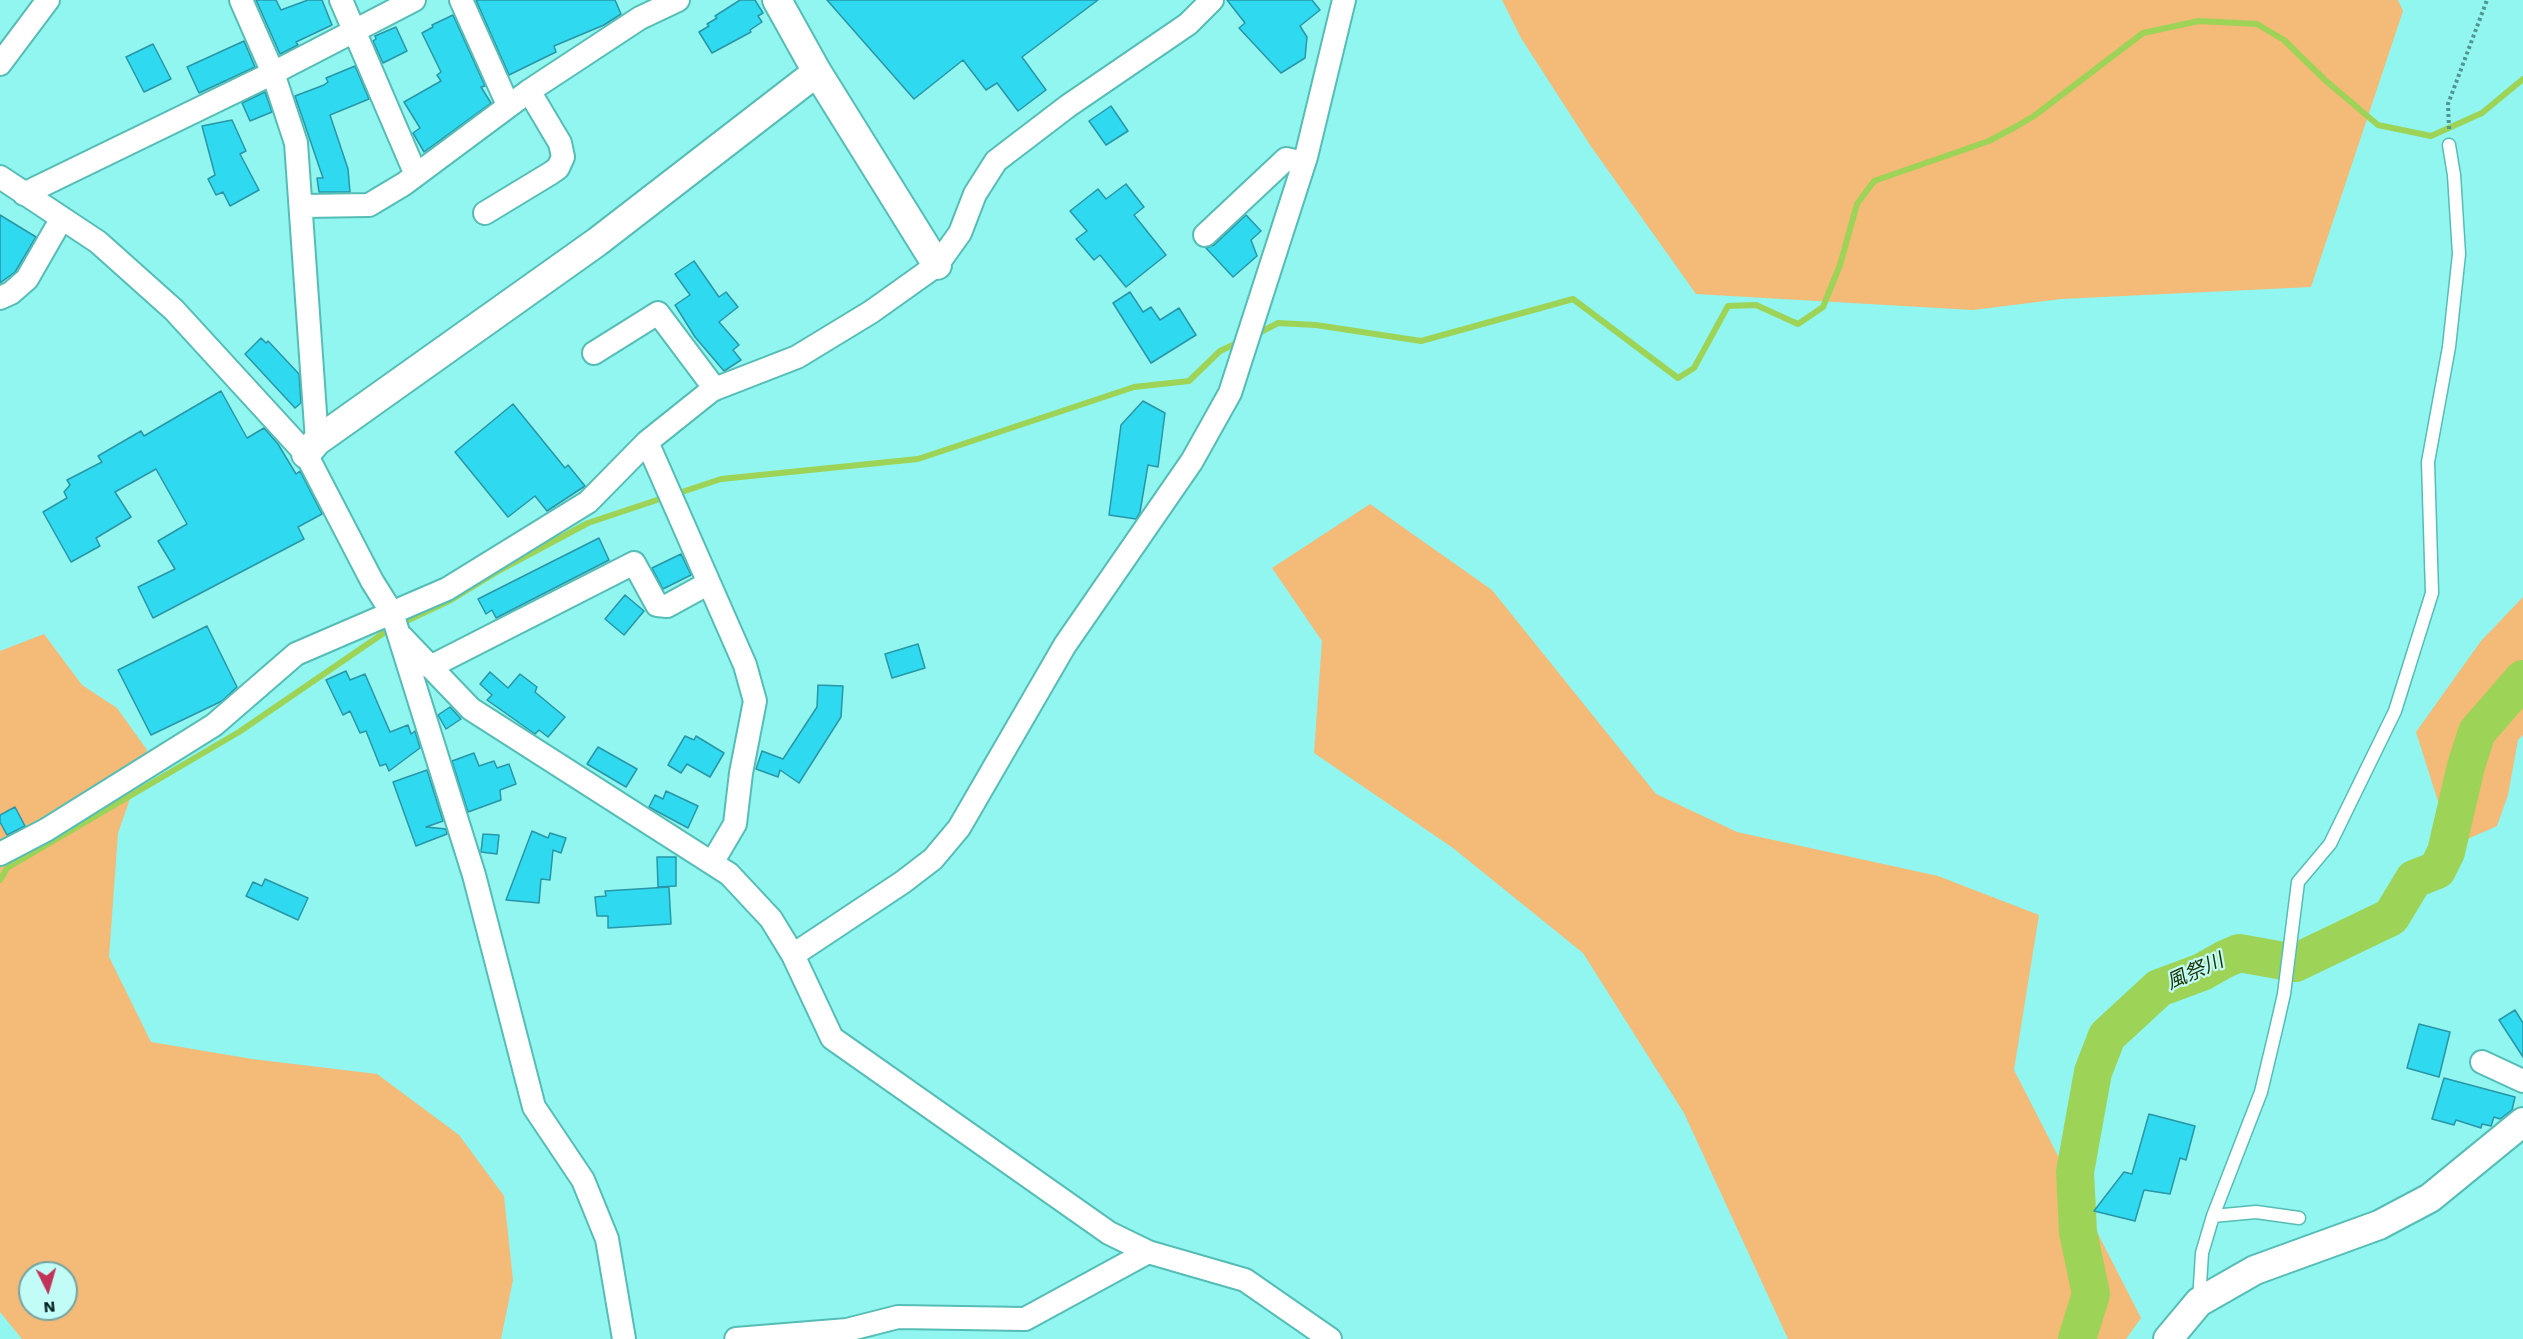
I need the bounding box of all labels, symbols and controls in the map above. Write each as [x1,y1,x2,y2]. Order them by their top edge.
water label: 風祭川 [2163,949,2227,995]
north arrow [18,1261,78,1321]
text: N [43,1297,56,1317]

